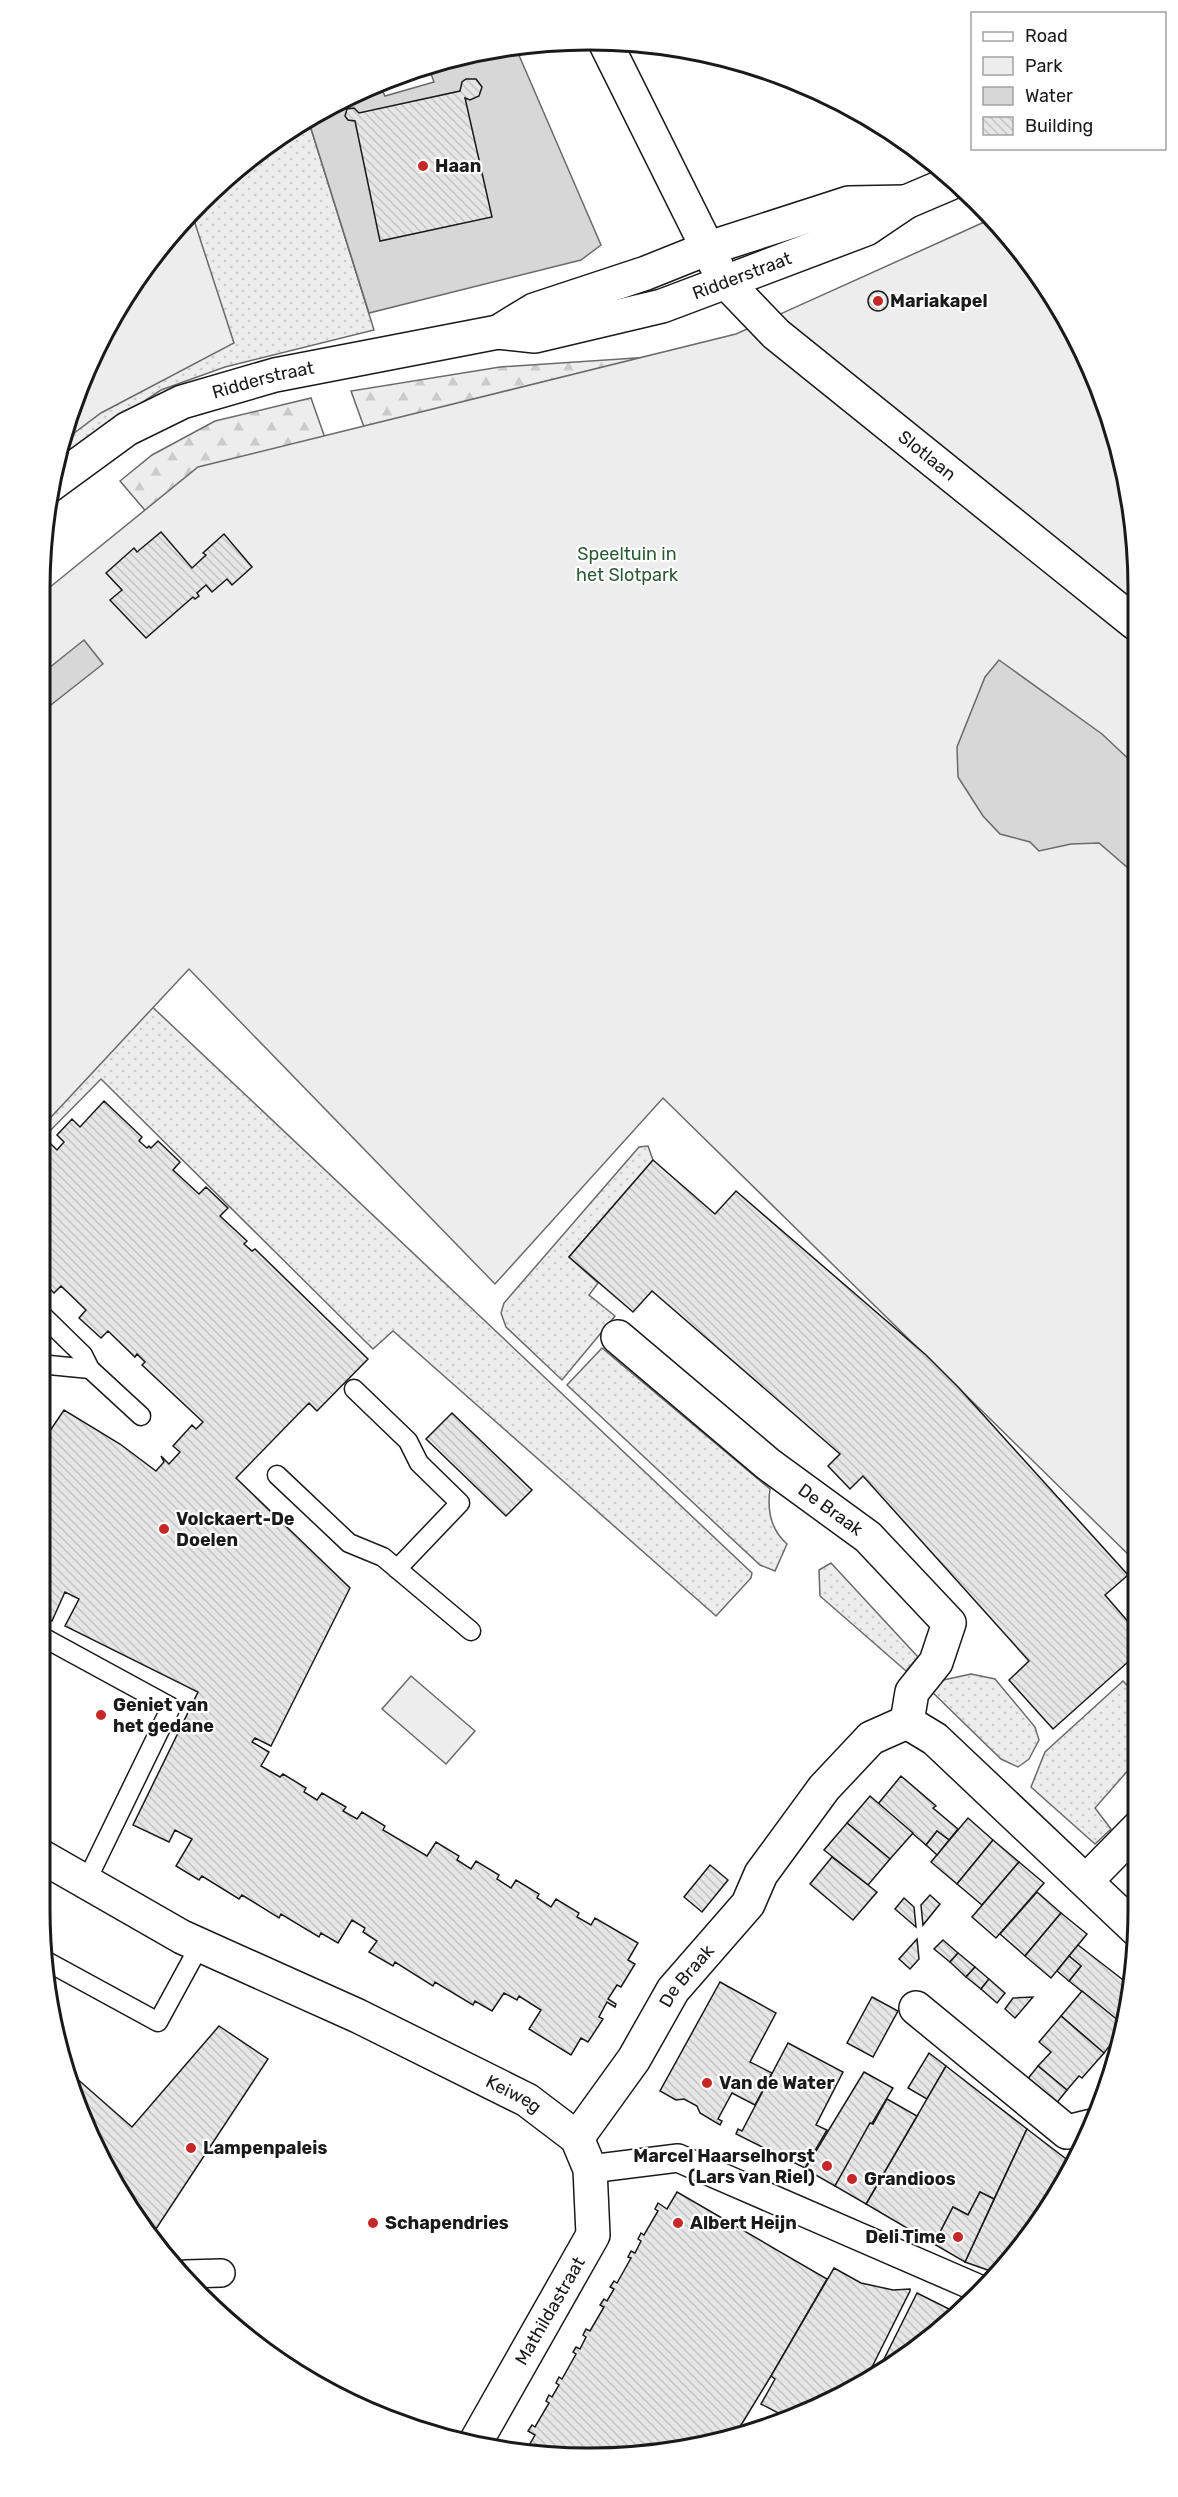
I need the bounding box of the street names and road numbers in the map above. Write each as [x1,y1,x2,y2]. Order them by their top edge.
street label: Ridderstraat [689,247,795,305]
street label: Ridderstraat [210,357,316,404]
street label: Slotlaan [894,426,960,485]
street label: De Braak [794,1479,868,1541]
street label: De Braak [655,1939,719,2011]
street label: Keiweg [482,2070,546,2118]
street label: Mathildastraat [510,2253,590,2369]

